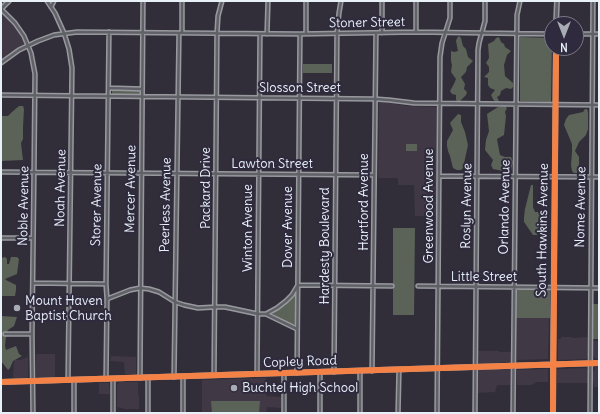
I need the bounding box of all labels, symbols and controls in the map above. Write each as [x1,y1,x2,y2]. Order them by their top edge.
street label: Stoner Street [329,15,405,31]
north arrow [544,16,584,56]
text: N [560,40,568,54]
street label: Slosson Street [259,80,341,96]
street label: Mercer Avenue [122,145,140,233]
street label: Packard Drive [198,147,214,229]
street label: Noah Avenue [53,149,69,227]
street label: Greenwood Avenue [421,149,437,263]
street label: Hartford Avenue [356,153,372,251]
street label: Lawton Street [231,156,313,172]
street label: Peerless Avenue [157,157,175,253]
street label: Orlando Avenue [496,159,514,255]
street label: Roslyn Avenue [458,163,476,249]
street label: South Hawkins Avenue [534,163,552,297]
street label: Storer Avenue [88,164,106,246]
street label: Noble Avenue [16,166,32,246]
street label: Nome Avenue [572,166,590,248]
street label: Winton Avenue [240,184,256,272]
street label: Dover Avenue [280,186,296,268]
street label: Hardesty Boulevard [317,187,333,305]
street label: Little Street [451,269,517,285]
place label: Mount Haven Baptist Church [25,293,112,324]
marker: Mount Haven Baptist Church [12,303,22,313]
street label: Copley Road [263,353,337,371]
place label: Buchtel High School [242,380,358,396]
marker: Buchtel High School [229,383,239,393]

